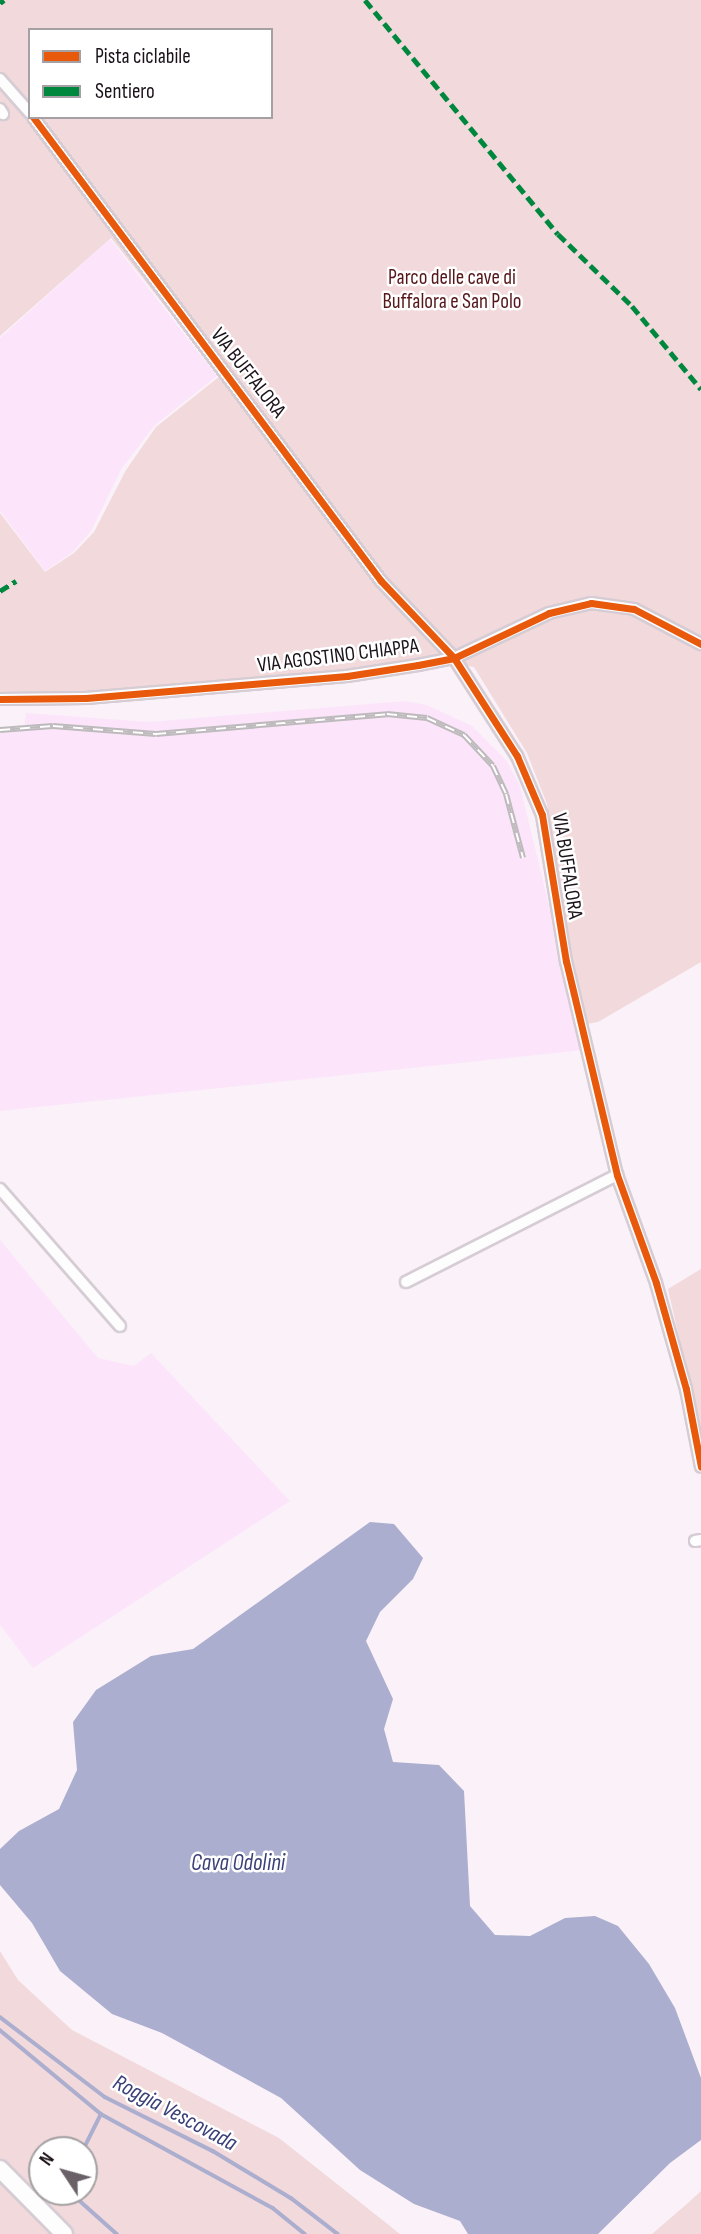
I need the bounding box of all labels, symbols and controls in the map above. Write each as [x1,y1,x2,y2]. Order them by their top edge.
legend [28,28,273,119]
text: Pista ciclabile [95,44,191,69]
text: Sentiero [95,79,155,104]
park label: Parco delle cave di Buffalora e San Polo [382,265,522,315]
street label: VIA BUFFALORA [205,323,291,423]
street label: VIA AGOSTINO CHIAPPA [256,634,420,678]
street label: VIA BUFFALORA [546,811,588,921]
water label: Cava Odolini [191,1849,285,1877]
water label: Roggia Vescovada [108,2069,242,2157]
north arrow [28,2136,98,2206]
text: N [35,2149,60,2170]

